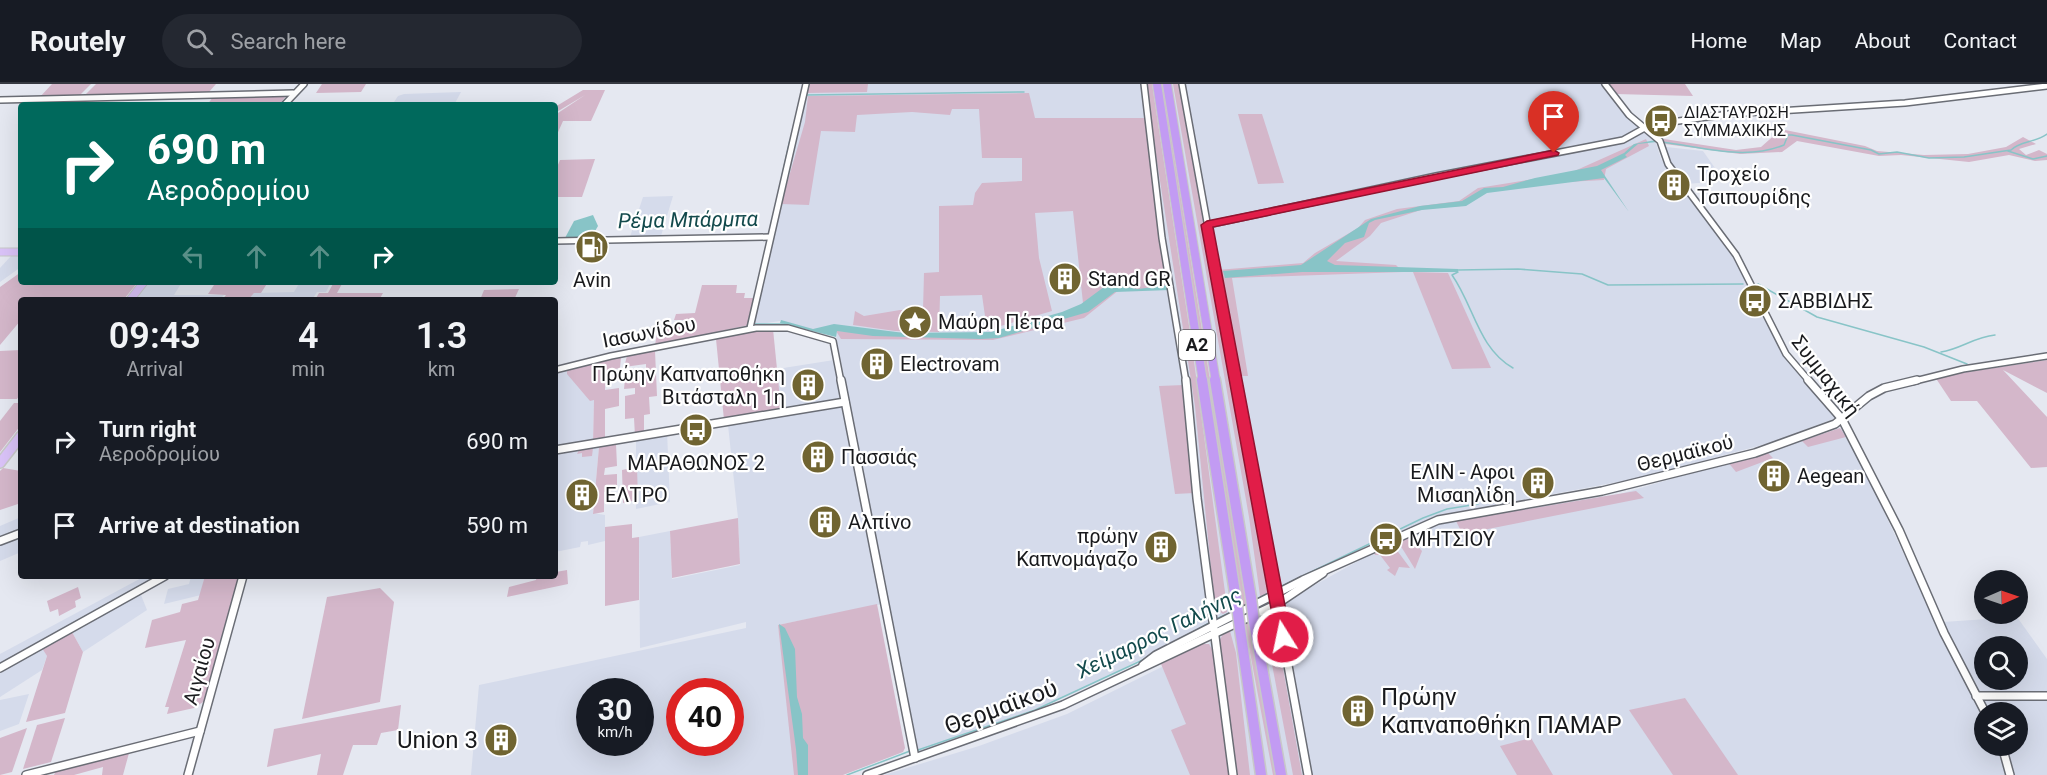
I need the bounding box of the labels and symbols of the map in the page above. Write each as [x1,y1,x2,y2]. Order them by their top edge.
pin [1528,91,1579,153]
bus stop icon: ΔΙΑΣΤΑΥΡΩΣΗ ΣΥΜΜΑΧΙΚΗΣ [1643,103,1679,139]
place label: ΔΙΑΣΤΑΥΡΩΣΗ ΣΥΜΜΑΧΙΚΗΣ [1684,103,1789,140]
place label: Τροχείο Τσιπουρίδης [1697,162,1811,209]
building icon: Τροχείο Τσιπουρίδης [1656,167,1692,203]
water label: Ρέμα Μπάρμπα [618,207,758,233]
fuel station icon: Avin [574,229,610,265]
building icon: Stand GR [1047,261,1083,297]
place label: Stand GR [1088,267,1171,291]
place label: Avin [573,268,611,292]
bus stop icon: ΣΑΒΒΙΔΗΣ [1737,283,1773,319]
place label: ΣΑΒΒΙΔΗΣ [1778,289,1873,313]
place icon: Μαύρη Πέτρα [897,304,933,340]
place label: Μαύρη Πέτρα [938,310,1064,334]
street label: Ιασωνίδου [600,311,698,353]
road number: Α2 [1179,330,1215,360]
street label: Συμμαχική [1787,331,1865,421]
building icon: Electrovam [859,346,895,382]
place label: Electrovam [900,352,1000,376]
place label: Πρώην Καπναποθήκη Βιτάσταλη 1η [592,362,785,409]
building icon: Πρώην Καπναποθήκη Βιτάσταλη 1η [790,367,826,403]
bus stop icon: ΜΑΡΑΘΩΝΟΣ 2 [678,412,714,448]
street label: Θερμαϊκού [1634,429,1736,477]
building icon: Πασσιάς [800,439,836,475]
place label: Πασσιάς [841,445,918,469]
place label: ΜΑΡΑΘΩΝΟΣ 2 [627,451,765,475]
building icon: Aegean [1756,458,1792,494]
place label: ΕΛΙΝ - Αφοι Μισαηλίδη [1410,460,1515,507]
place label: Aegean [1797,464,1864,488]
building icon: ΕΛΙΝ - Αφοι Μισαηλίδη [1520,465,1556,501]
building icon: ΕΛΤΡΟ [564,477,600,513]
place label: ΕΛΤΡΟ [605,483,668,507]
building icon: Αλπίνο [807,504,843,540]
place label: Αλπίνο [848,510,911,534]
bus stop icon: ΜΗΤΣΙΟΥ [1368,521,1404,557]
place label: πρώην Καπνομάγαζο [1016,524,1138,571]
place label: ΜΗΤΣΙΟΥ [1409,527,1495,551]
building icon: πρώην Καπνομάγαζο [1143,529,1179,565]
north arrow [1974,570,2028,624]
water label: Χείμαρρος Γαλήνης [1072,583,1245,684]
position arrow [1251,605,1315,669]
street label: Αιγαίου [178,634,220,708]
street label: Θερμαϊκού [941,674,1061,740]
speed limit sign: 40 [666,678,744,756]
place label: Πρώην Καπναποθήκη ΠΑΜΑΡ [1381,683,1622,739]
building icon: Πρώην Καπναποθήκη ΠΑΜΑΡ [1340,693,1376,729]
building icon: Union 3 [483,722,519,758]
place label: Union 3 [397,726,478,754]

